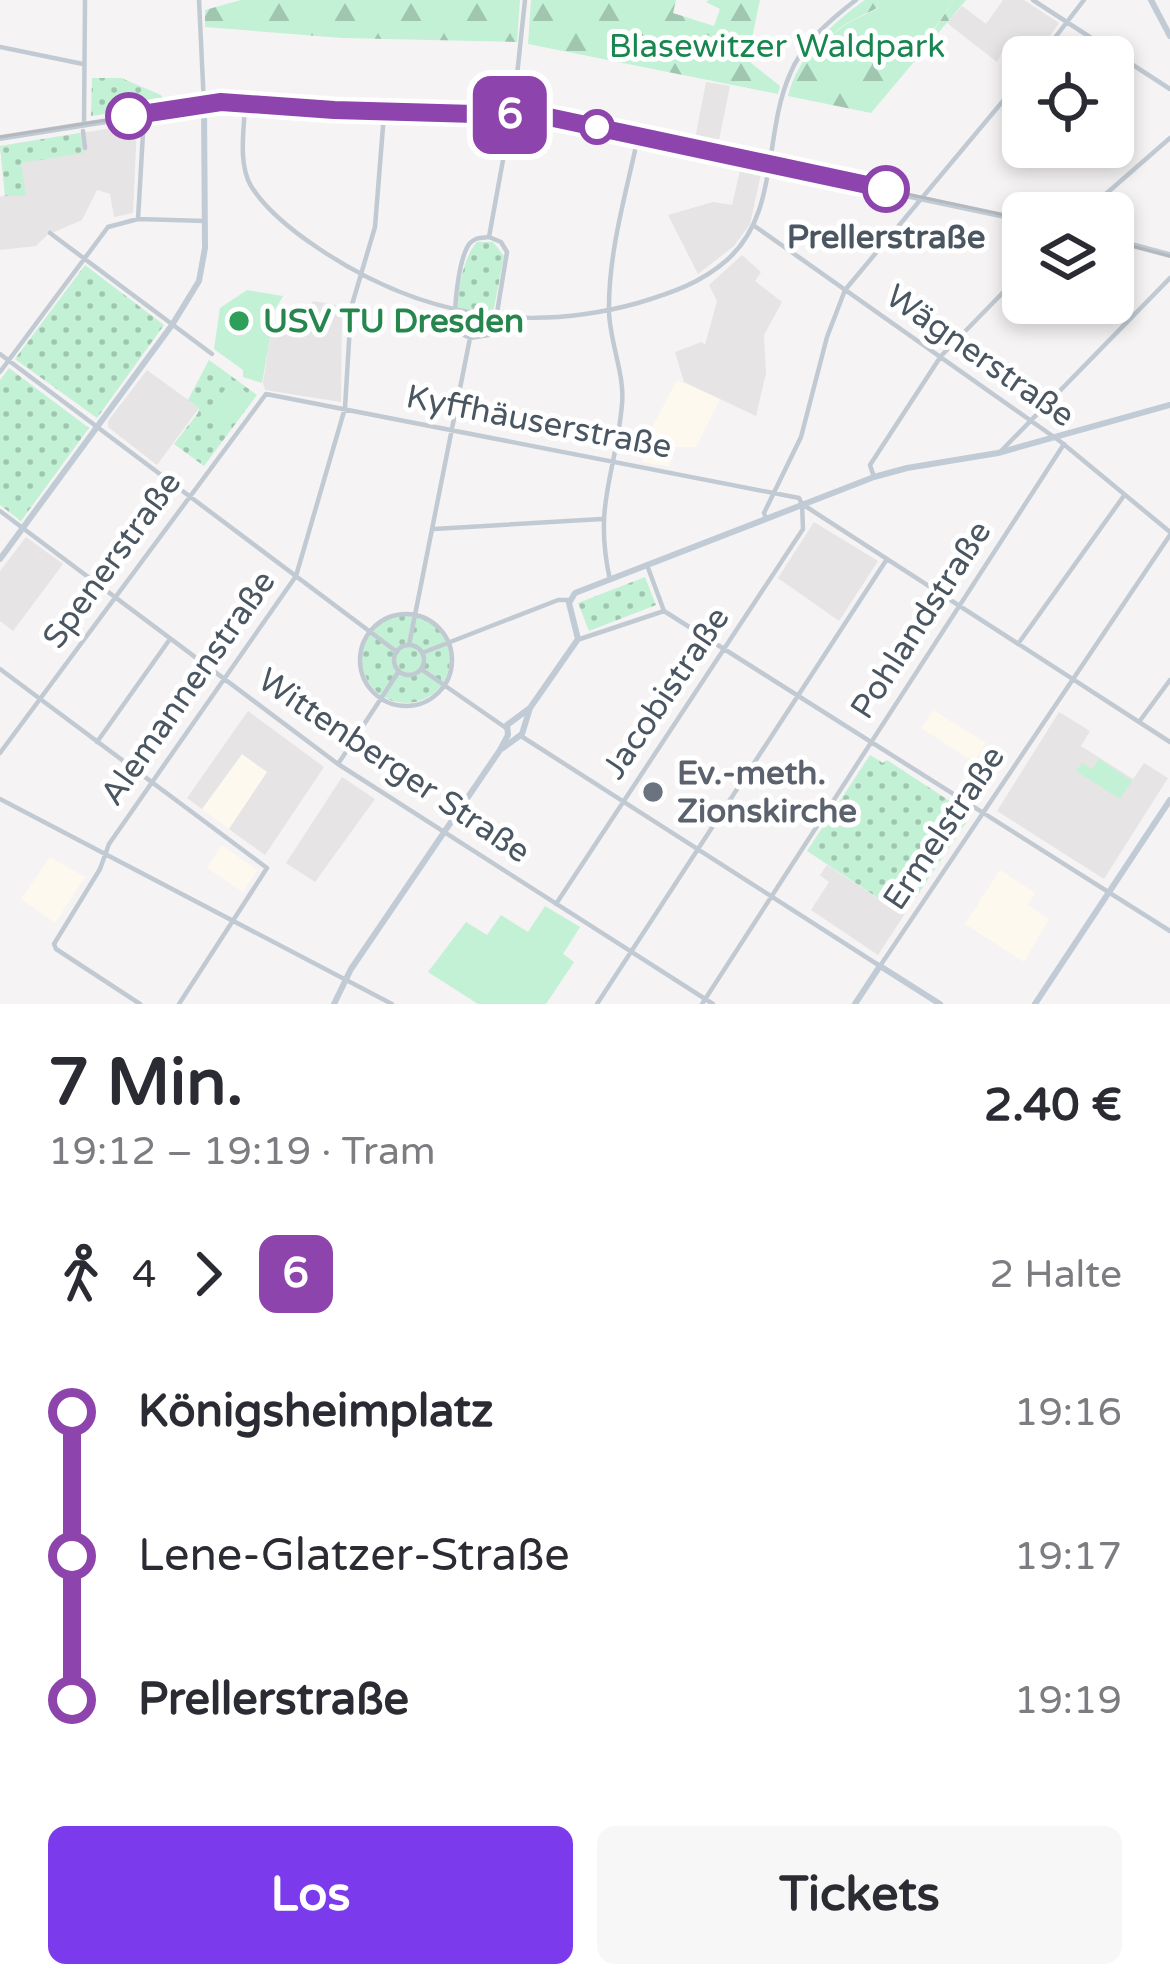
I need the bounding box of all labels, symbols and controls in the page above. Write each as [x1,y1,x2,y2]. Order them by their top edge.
park label: Blasewitzer Waldpark [609,27,945,66]
map controls [1002,36,1134,324]
button: locate [1002,36,1134,168]
line badge: 6 [471,76,549,154]
text: 6 [497,89,523,140]
unlabelled marker [107,94,151,138]
unlabelled marker [581,111,613,143]
marker: Prellerstraße [864,167,908,211]
button: layers [1002,192,1134,324]
place label: Prellerstraße [787,218,985,257]
street label: Wägnerstraße [878,277,1082,435]
place label: USV TU Dresden [263,302,524,341]
marker: USV TU Dresden [226,308,252,334]
street label: Kyffhäuserstraße [403,377,675,467]
street label: Spenerstraße [35,464,189,656]
street label: Pohlandstraße [843,514,999,726]
street label: Alemannenstraße [92,563,284,813]
street label: Jacobistraße [594,600,738,786]
street label: Wittenberger Straße [251,660,537,872]
street label: Ermelstraße [875,739,1013,917]
place label: Ev.-meth. Zionskirche [677,754,857,831]
marker: Ev.-meth. Zionskirche [640,779,666,805]
text: 7 Min. [48,1043,244,1123]
text: 2.40 € [984,1079,1122,1133]
text: 19:12 – 19:19 · Tram [48,1128,436,1175]
icon: walk [48,1241,114,1307]
icon: forward [175,1241,241,1307]
text: 6 [283,1248,309,1299]
text: 4 [132,1251,157,1298]
text: 2 Halte [990,1251,1122,1298]
text: Königsheimplatz [138,1385,493,1439]
text: 19:16 [1014,1389,1122,1436]
text: Lene-Glatzer-Straße [138,1529,570,1583]
text: 19:17 [1014,1533,1122,1580]
text: Prellerstraße [138,1673,409,1727]
text: 19:19 [1014,1677,1122,1724]
button: Los [48,1826,573,1964]
button: Tickets [597,1826,1122,1964]

